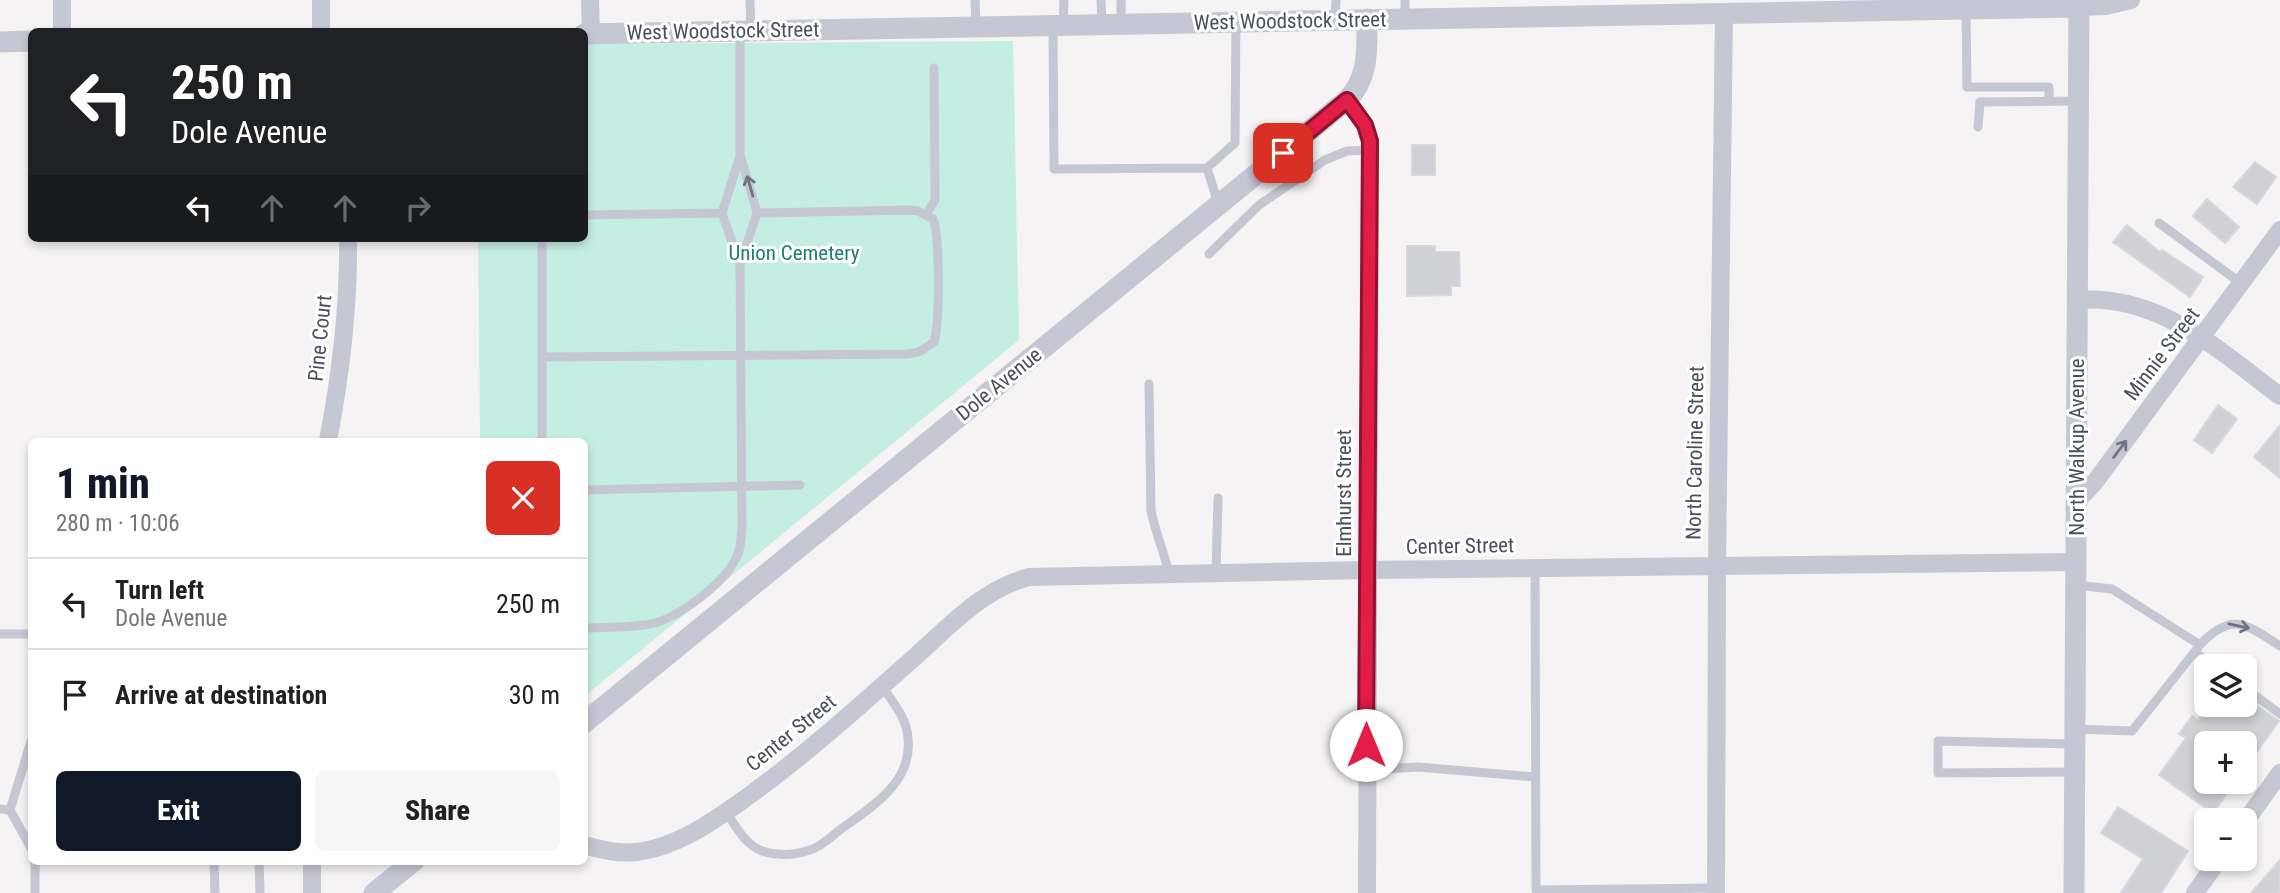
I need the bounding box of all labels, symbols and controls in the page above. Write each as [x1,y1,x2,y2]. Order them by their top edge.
street label: West Woodstock Street [1193,7,1387,35]
street label: West Woodstock Street [626,17,820,45]
text: 250 m [171,54,293,111]
icon: left [56,56,147,147]
text: Dole Avenue [171,113,327,151]
pin [1253,123,1313,183]
icon: arrive [1264,134,1302,172]
one-way arrow [742,176,755,198]
icon: left [180,189,218,227]
icon: ahead [253,189,291,227]
icon: ahead [326,189,364,227]
icon: right [399,189,437,227]
park label: Union Cemetery [728,241,860,265]
street label: Pine Court [304,293,336,383]
street label: Minnie Street [2119,303,2205,405]
street label: Dole Avenue [952,342,1046,426]
street label: North Walkup Avenue [2065,358,2089,536]
street label: North Caroline Street [1681,366,1709,540]
street label: Elmhurst Street [1332,429,1356,557]
one-way arrow [2112,439,2127,458]
text: 1 min [56,459,150,508]
button: close [486,461,560,535]
text: 280 m · 10:06 [56,510,180,537]
street label: Center Street [1406,533,1514,559]
text: Turn left [115,575,204,605]
icon: left [56,585,94,623]
text: 250 m [496,589,560,619]
text: Dole Avenue [115,605,227,632]
one-way arrow [2227,620,2249,633]
map controls [2194,654,2257,871]
button: layers [2194,654,2257,717]
icon: arrive [56,676,94,714]
text: Arrive at destination [115,680,327,710]
text: 30 m [509,680,560,710]
street label: Center Street [741,690,841,776]
position arrow [1329,708,1403,782]
button: + [2194,731,2257,794]
button: Exit [56,771,301,851]
button: Share [315,771,560,851]
button: − [2194,808,2257,871]

